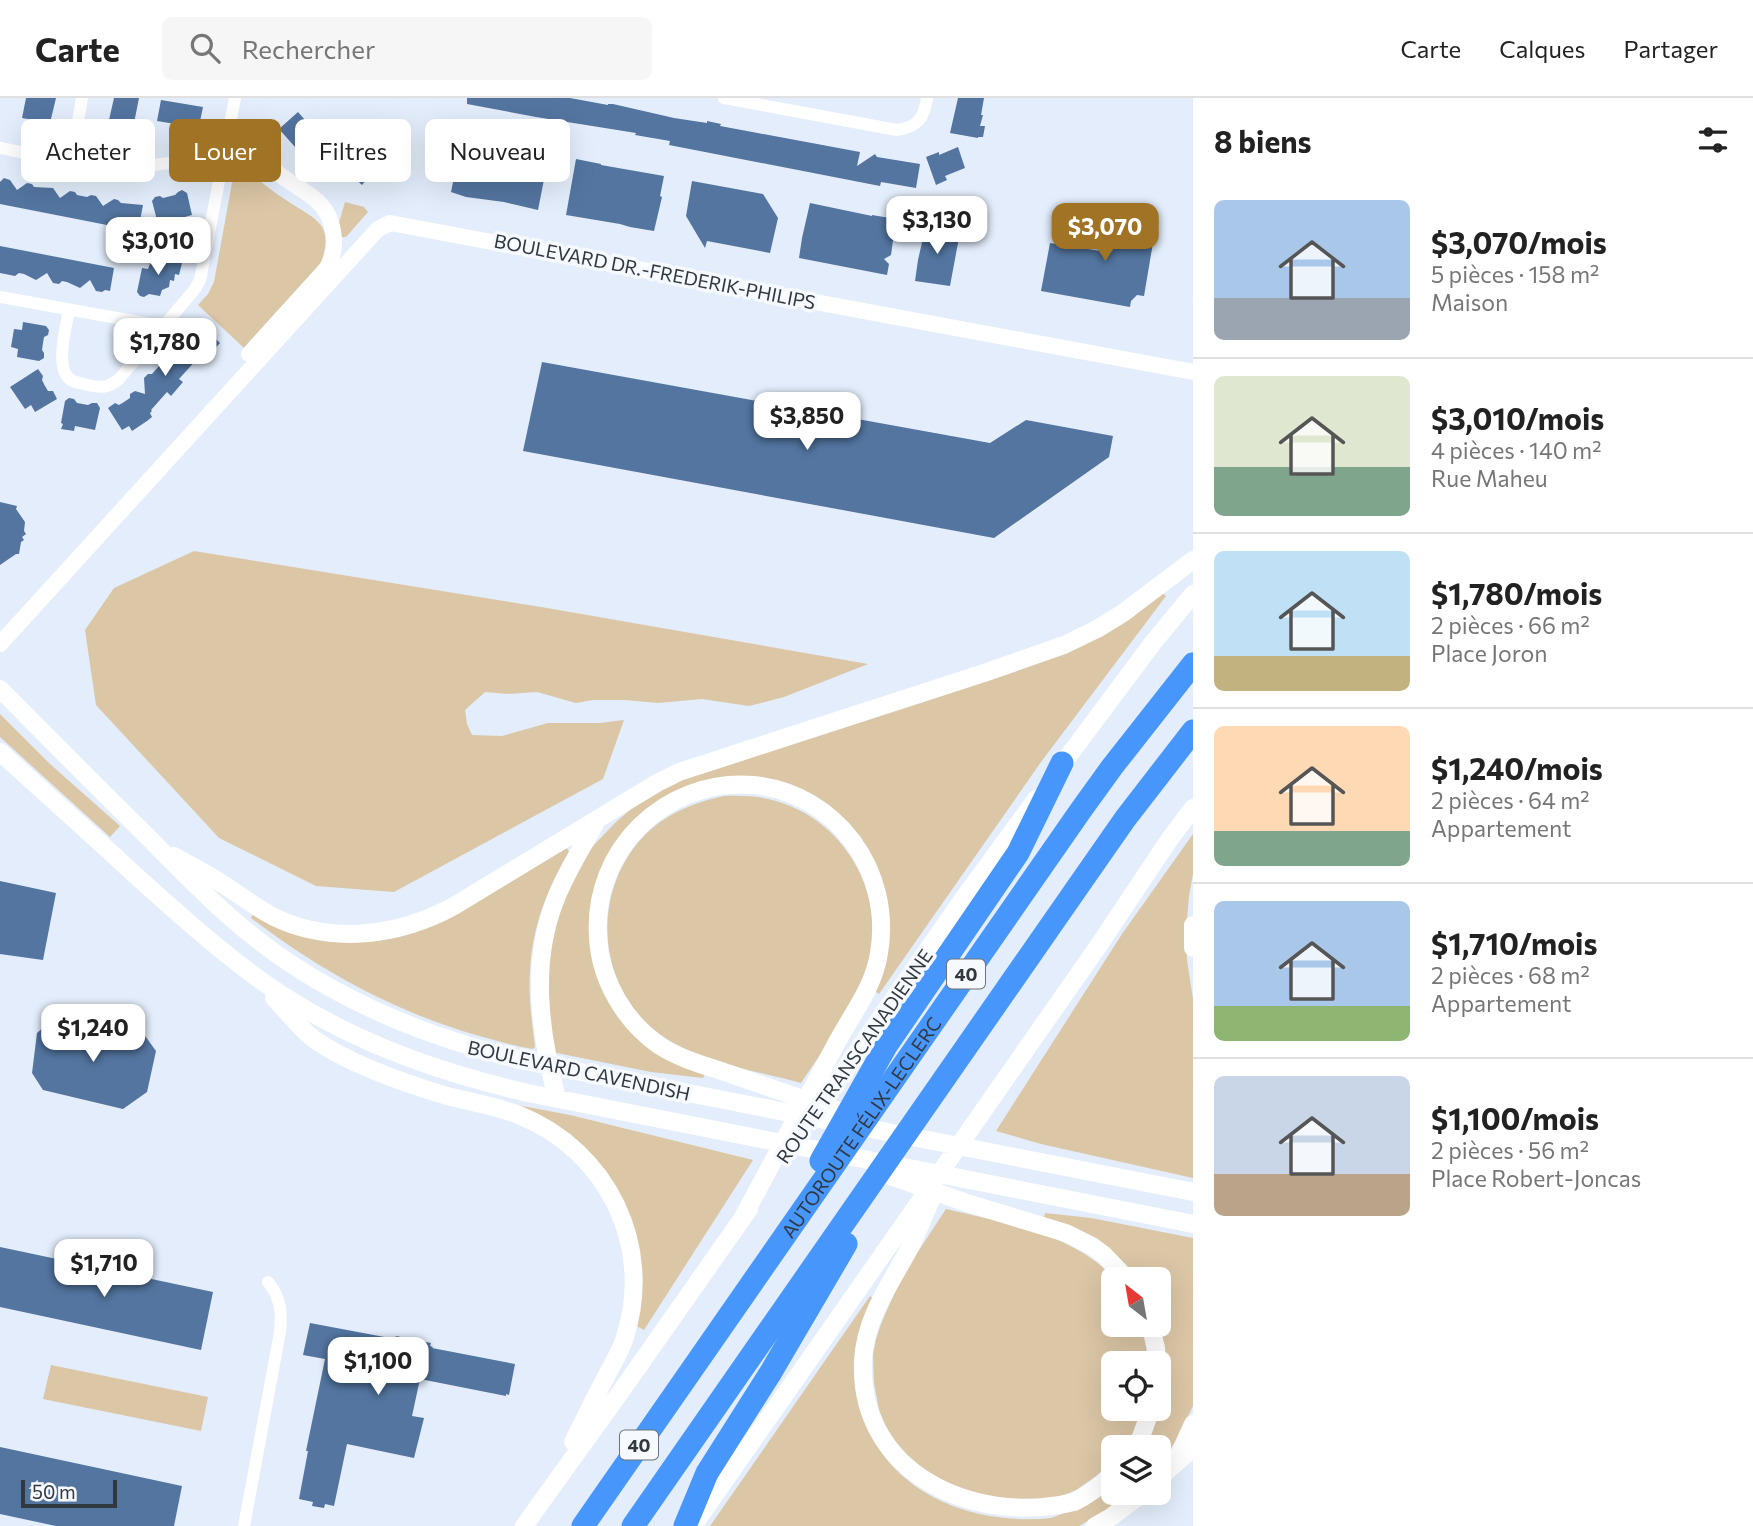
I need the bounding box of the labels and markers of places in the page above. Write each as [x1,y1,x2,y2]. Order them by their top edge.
pin: $3,130 [880,197,994,256]
pin: $3,070 [1048,204,1162,263]
pin: $3,010 [101,218,215,277]
pin: $1,780 [108,318,222,378]
pin: $3,850 [750,392,864,452]
pin: $1,240 [36,1004,150,1064]
pin: $1,710 [47,1240,161,1299]
pin: $1,100 [321,1338,435,1397]

